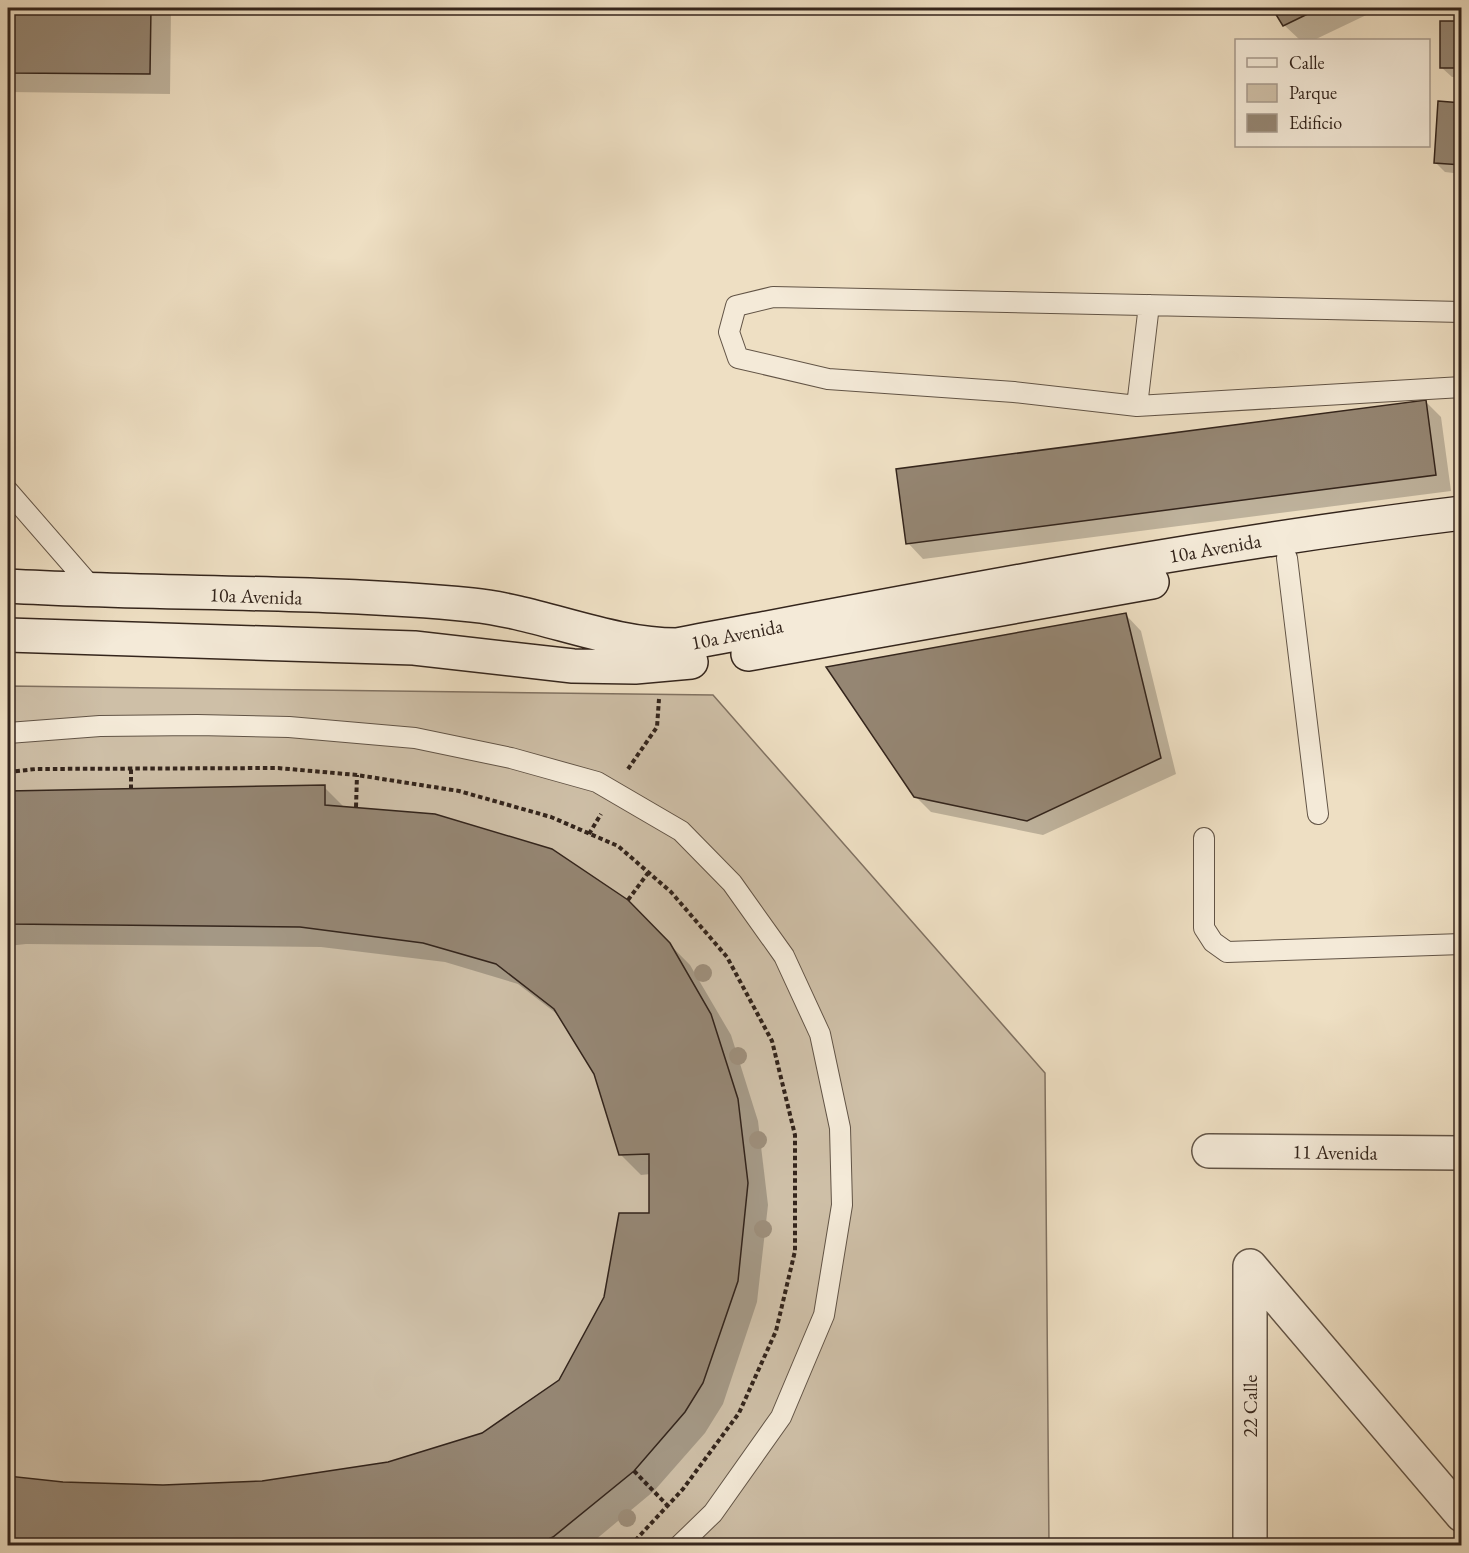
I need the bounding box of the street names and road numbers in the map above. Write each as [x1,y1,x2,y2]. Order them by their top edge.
street label: 10a Avenida [1167,527,1263,569]
street label: 10a Avenida [209,581,303,611]
street label: 10a Avenida [689,612,785,656]
street label: 11 Avenida [1292,1138,1378,1166]
street label: 22 Calle [1237,1374,1263,1437]

